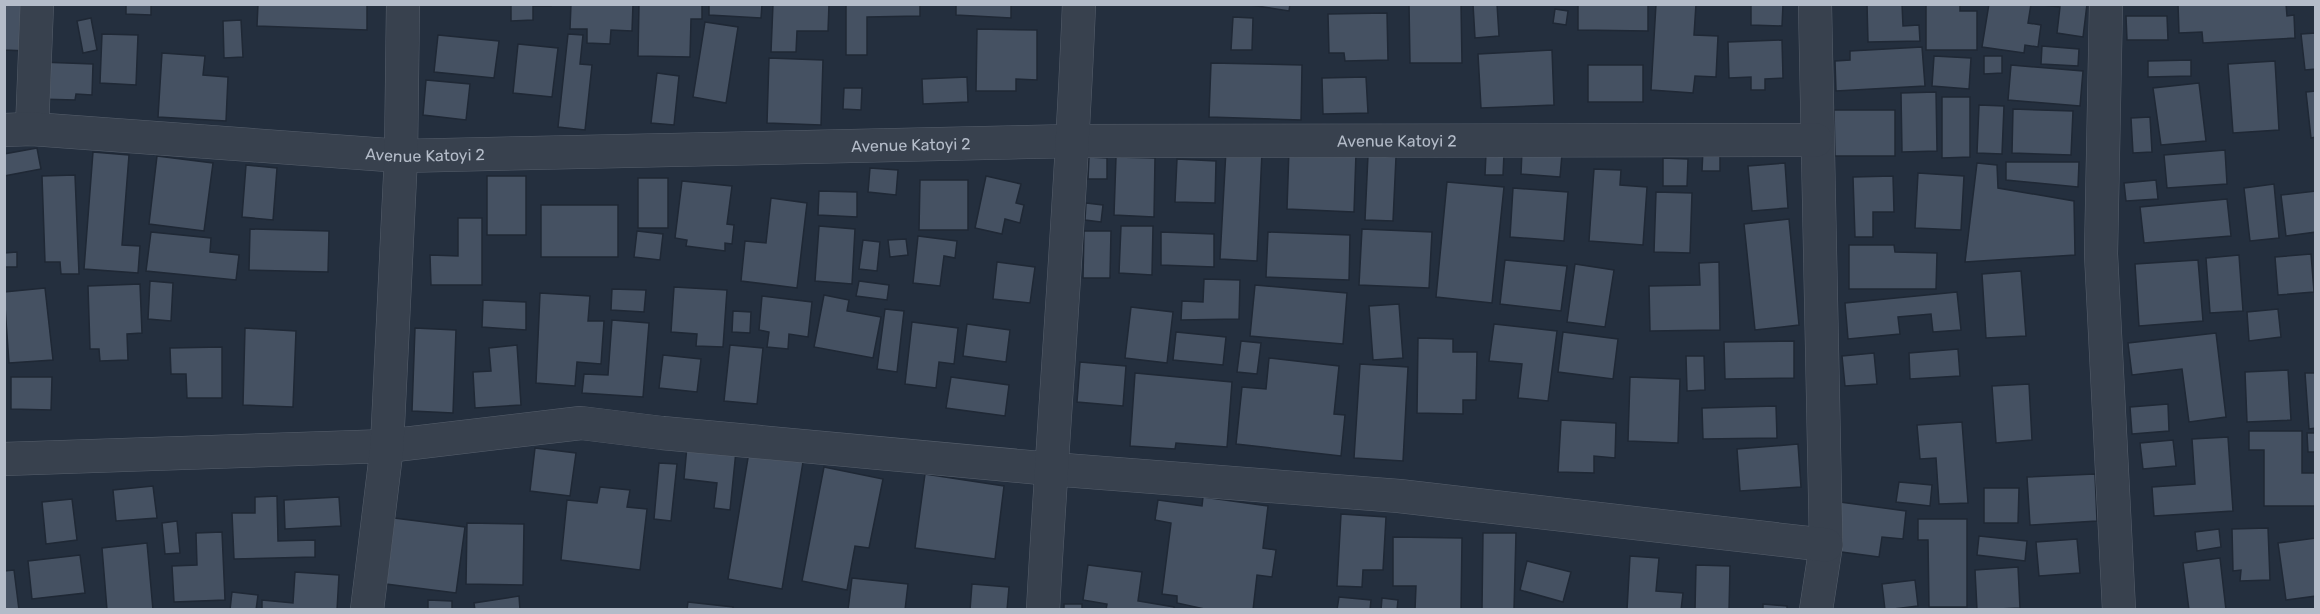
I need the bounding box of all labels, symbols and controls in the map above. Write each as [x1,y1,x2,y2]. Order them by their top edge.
street label: Avenue Katoyi 2 [1337,131,1457,150]
street label: Avenue Katoyi 2 [851,134,971,155]
street label: Avenue Katoyi 2 [365,144,485,166]

